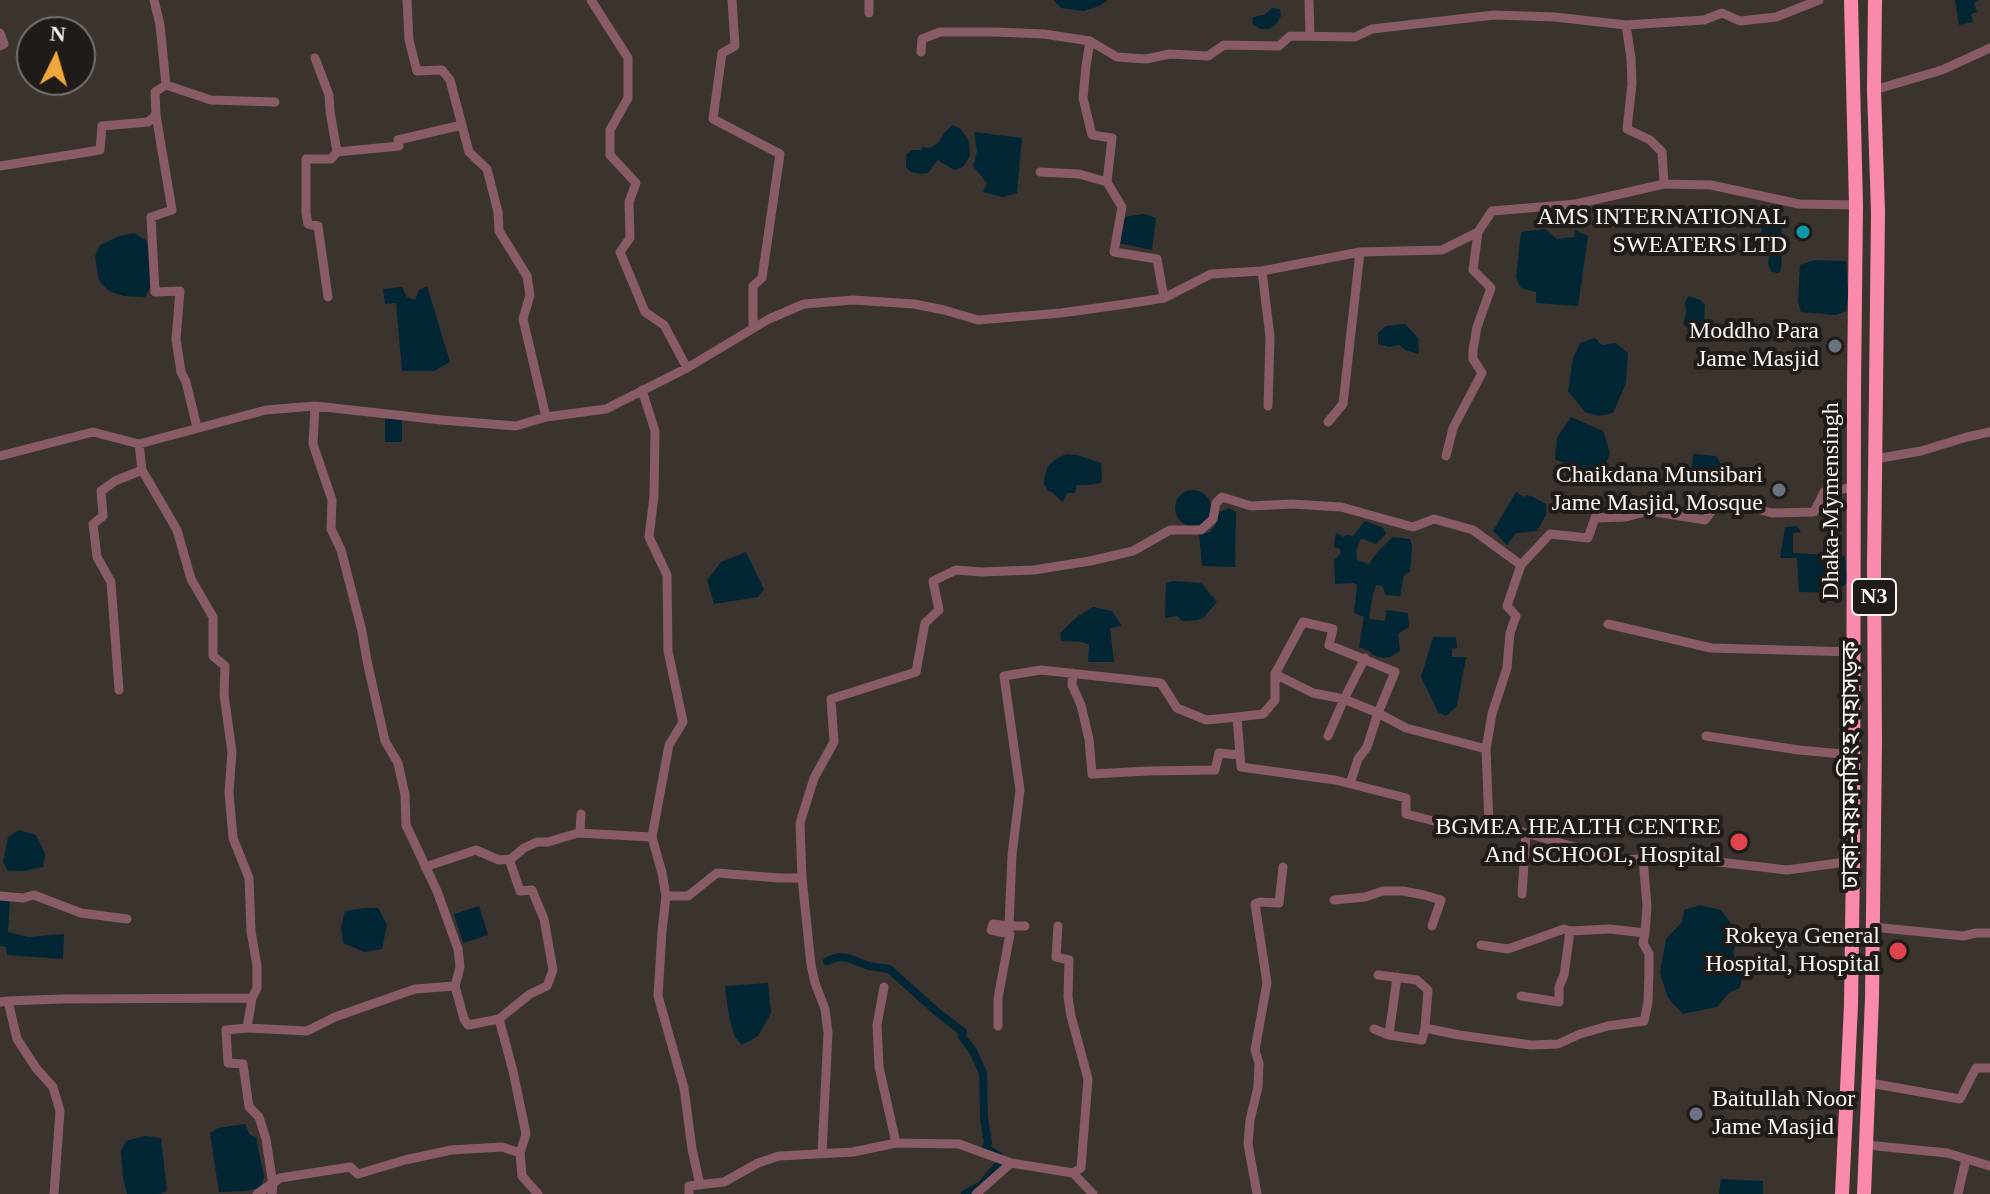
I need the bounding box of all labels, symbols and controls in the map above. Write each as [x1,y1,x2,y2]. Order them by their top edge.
north arrow [16,16,96,96]
text: N [49,20,67,47]
place label: AMS INTERNATIONAL SWEATERS LTD [1537,204,1787,260]
marker: AMS INTERNATIONAL SWEATERS LTD [1794,223,1812,241]
place label: Moddho Para Jame Masjid [1689,318,1819,374]
marker: Moddho Para Jame Masjid [1826,337,1844,355]
street label: Dhaka-Mymensingh [1818,402,1846,600]
place label: Chaikdana Munsibari Jame Masjid, Mosque [1552,462,1763,518]
marker: Chaikdana Munsibari Jame Masjid, Mosque [1770,481,1788,499]
road number: N3 [1852,579,1896,615]
street label: ঢাকা-ময়মনসিংহ মহাসড়ক [1838,641,1866,889]
place label: BGMEA HEALTH CENTRE And SCHOOL, Hospital [1435,814,1721,870]
marker: BGMEA HEALTH CENTRE And SCHOOL, Hospital [1728,831,1750,853]
place label: Rokeya General Hospital, Hospital [1705,923,1880,979]
marker: Rokeya General Hospital, Hospital [1887,940,1909,962]
place label: Baitullah Noor Jame Masjid [1712,1086,1855,1142]
marker: Baitullah Noor Jame Masjid [1687,1105,1705,1123]

